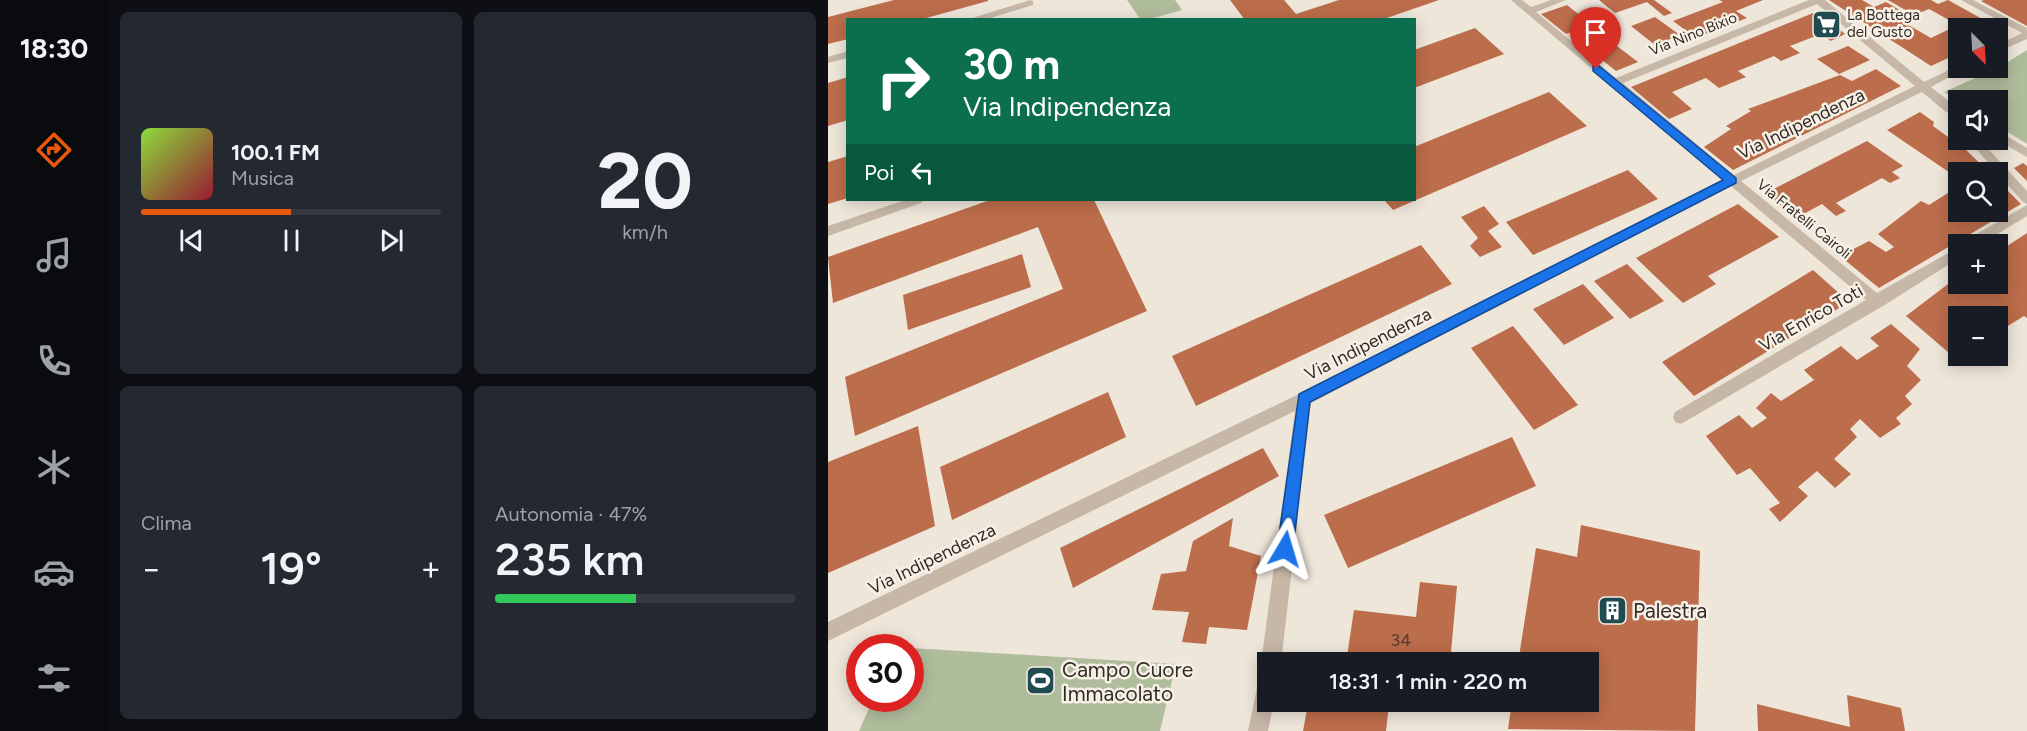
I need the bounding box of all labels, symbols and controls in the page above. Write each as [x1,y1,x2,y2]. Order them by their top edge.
place label: La Bottega del Gusto [1847,6,1920,41]
pin [1570,7,1621,69]
street label: Via Nino Bixio [1646,8,1740,60]
supermarket icon: La Bottega del Gusto [1810,8,1842,40]
icon: arrive [1579,16,1612,49]
north arrow [1948,18,2008,78]
map controls [1948,18,2008,366]
text: 18:30 [20,32,88,65]
text: 30 m [963,39,1060,90]
icon: right [864,42,942,120]
street label: Via Indipendenza [1734,84,1868,164]
text: Via Indipendenza [963,90,1171,123]
button: sound [1948,90,2008,150]
icon: directions [33,129,75,171]
text: 20 [597,134,693,228]
text: 100.1 FM [231,139,320,166]
icon: left [906,156,939,189]
text: Poi [864,159,894,186]
button: search [1948,162,2008,222]
text: Musica [231,166,294,190]
street label: Via Fratelli Cairoli [1753,175,1855,263]
text: km/h [622,220,668,244]
icon: previous [175,224,208,257]
icon: pause [275,224,308,257]
icon: next [375,224,408,257]
icon: music [33,234,75,276]
button: + [1948,234,2008,294]
street label: Via Enrico Toti [1755,279,1867,357]
street label: Via Indipendenza [1301,303,1435,385]
button: − [1948,306,2008,366]
icon: phone [33,340,75,382]
icon: climate [33,446,75,488]
text: Autonomia · 47% [495,502,647,526]
text: Clima [141,511,192,535]
position arrow [1253,517,1317,581]
street label: Via Indipendenza [865,519,999,599]
text: 235 km [495,532,645,586]
text: 19° [260,541,322,595]
text: − [141,549,162,588]
text: + [420,549,441,588]
icon: car [33,551,75,593]
building icon: Palestra [1596,594,1628,626]
place label: Palestra [1633,598,1707,623]
house number: 34 [1391,629,1411,651]
speed limit sign: 30 [846,634,924,712]
icon: filters [33,657,75,699]
place label: Campo Cuore Immacolato [1062,657,1193,706]
sports icon: Campo Cuore Immacolato [1025,665,1057,697]
text: 18:31 · 1 min · 220 m [1329,668,1527,695]

